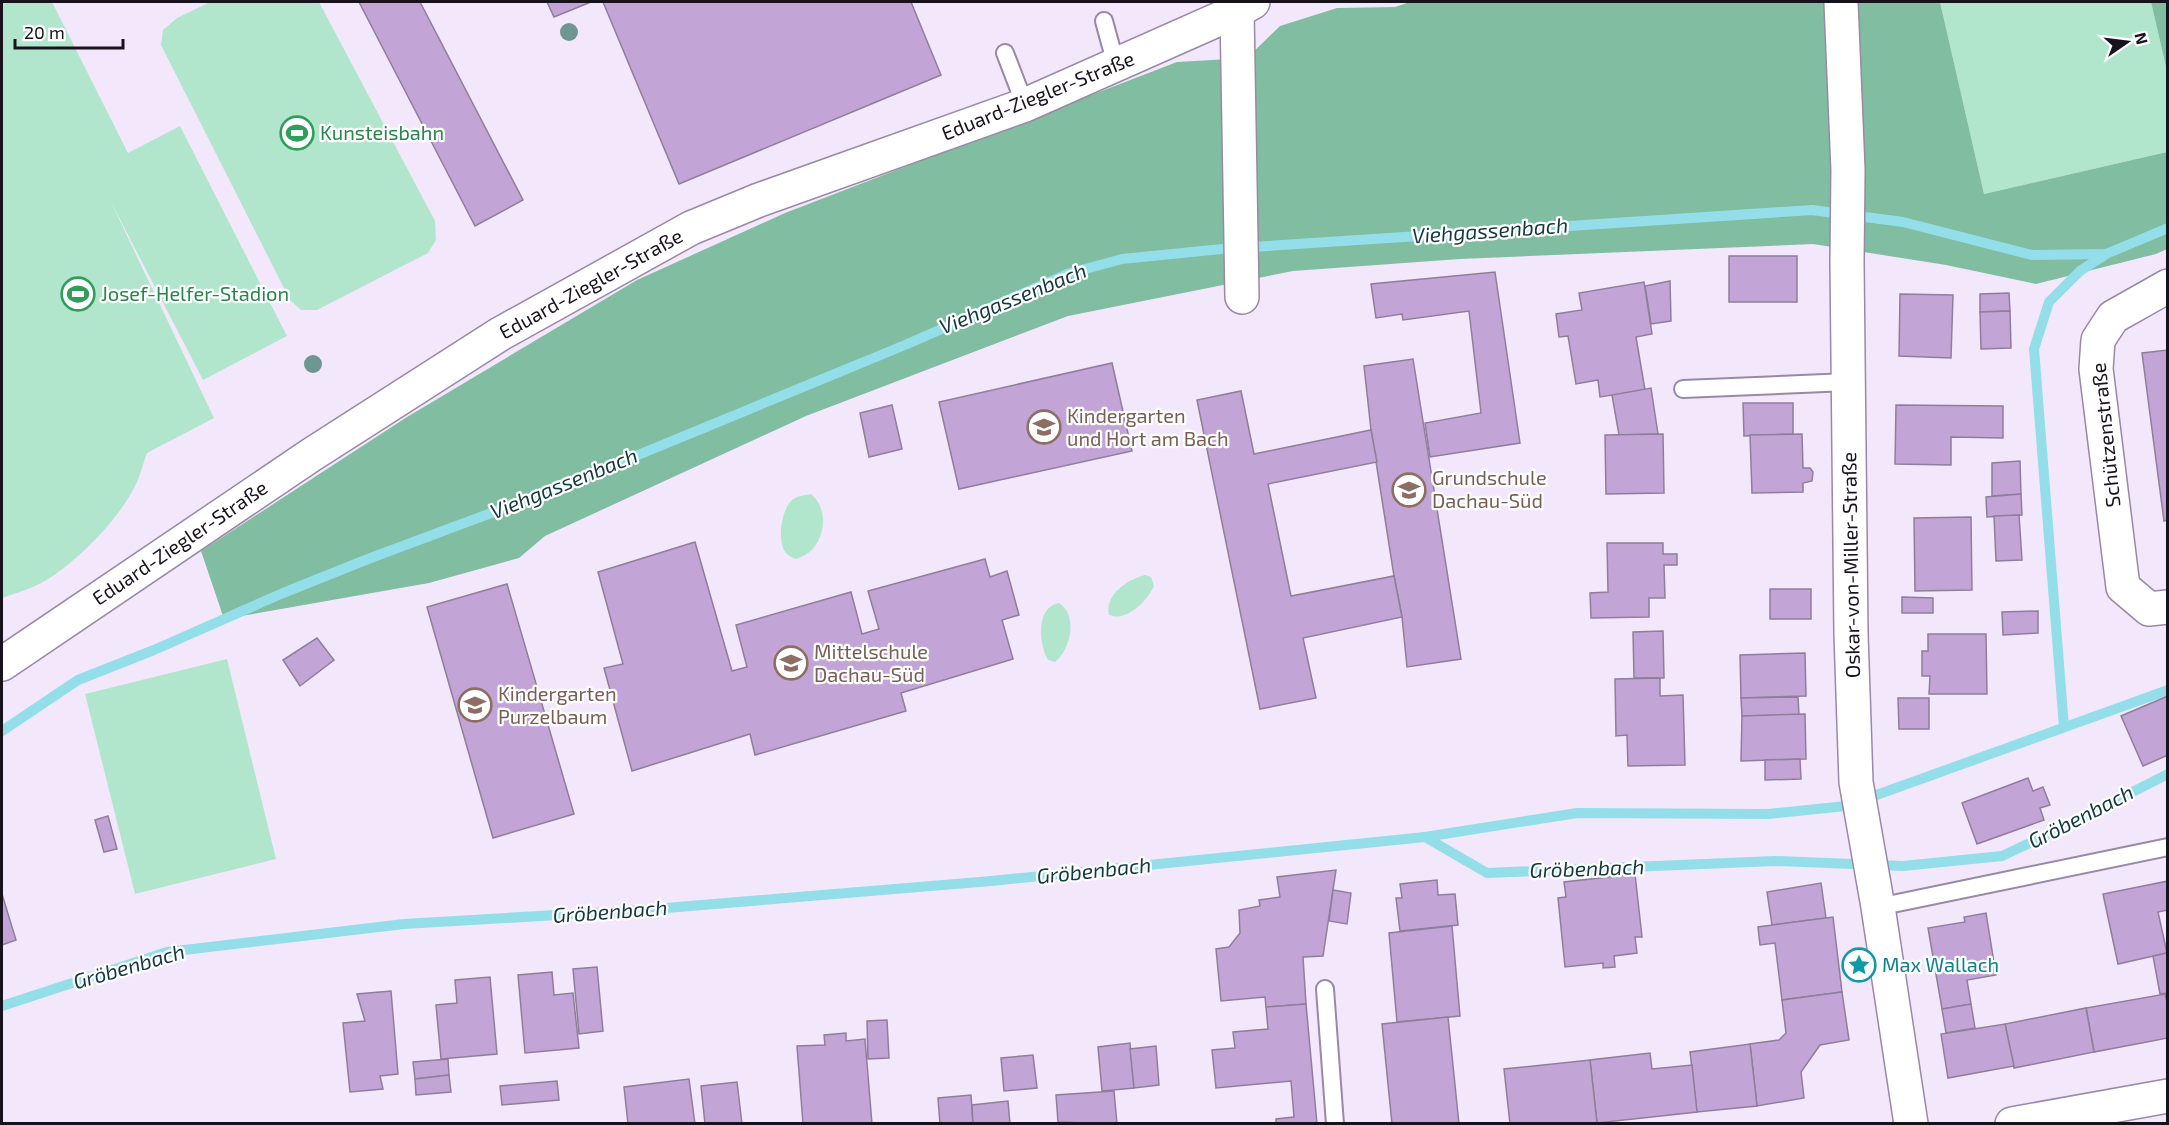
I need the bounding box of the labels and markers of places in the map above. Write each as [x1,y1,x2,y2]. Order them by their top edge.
sports icon: Kunsteisbahn [279,115,315,151]
place label: Kunsteisbahn [320,120,444,144]
sports icon: Josef-Helfer-Stadion [60,276,96,312]
place label: Josef-Helfer-Stadion [101,281,289,305]
place label: Kindergarten und Hort am Bach [1067,403,1229,450]
school or university icon: Kindergarten und Hort am Bach [1026,409,1062,445]
place label: Grundschule Dachau-Süd [1432,465,1547,512]
school or university icon: Grundschule Dachau-Süd [1391,472,1427,508]
place label: Mittelschule Dachau-Süd [814,639,928,686]
school or university icon: Mittelschule Dachau-Süd [773,645,809,681]
place label: Kindergarten Purzelbaum [498,681,617,728]
school or university icon: Kindergarten Purzelbaum [457,687,493,723]
place icon: Max Wallach [1841,947,1877,983]
place label: Max Wallach [1882,952,1999,976]

